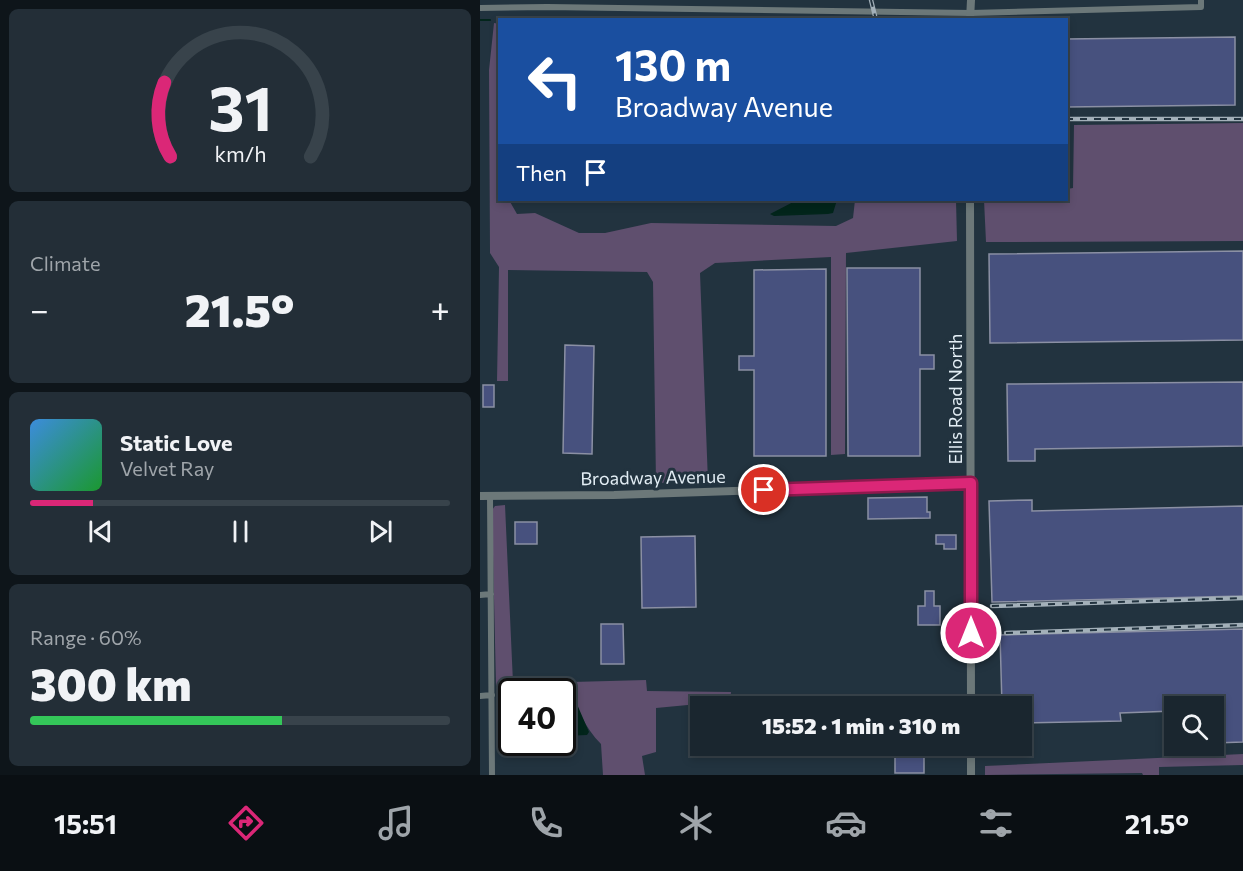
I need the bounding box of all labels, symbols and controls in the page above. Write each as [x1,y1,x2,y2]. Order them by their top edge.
text: 130 m [615,38,731,90]
icon: left [516,42,594,120]
text: 31 [208,68,272,144]
text: Broadway Avenue [615,90,833,123]
text: km/h [214,141,266,167]
icon: arrive [579,156,612,189]
text: Then [516,159,567,186]
text: Climate [30,251,100,275]
text: 21.5° [185,281,295,336]
text: − [30,288,49,329]
text: + [431,288,450,329]
street label: Ellis Road North [944,334,966,464]
text: Static Love [120,429,233,456]
text: Velvet Ray [120,456,214,480]
pin [738,464,789,515]
street label: Broadway Avenue [580,465,726,489]
icon: arrive [747,473,780,506]
icon: previous [84,515,117,548]
icon: pause [224,515,257,548]
icon: next [364,515,397,548]
position arrow [939,601,1003,665]
text: Range · 60% [30,625,142,649]
text: 300 km [30,655,191,710]
speed limit sign: 40 [498,678,576,756]
map controls [1164,696,1224,756]
button: search [1164,696,1224,756]
text: 15:52 · 1 min · 310 m [762,712,960,739]
icon: directions [225,802,267,844]
icon: music [375,802,417,844]
icon: phone [525,802,567,844]
icon: climate [675,802,717,844]
icon: car [825,802,867,844]
icon: filters [975,802,1017,844]
text: 15:51 [54,807,117,840]
text: 21.5° [1125,807,1189,840]

